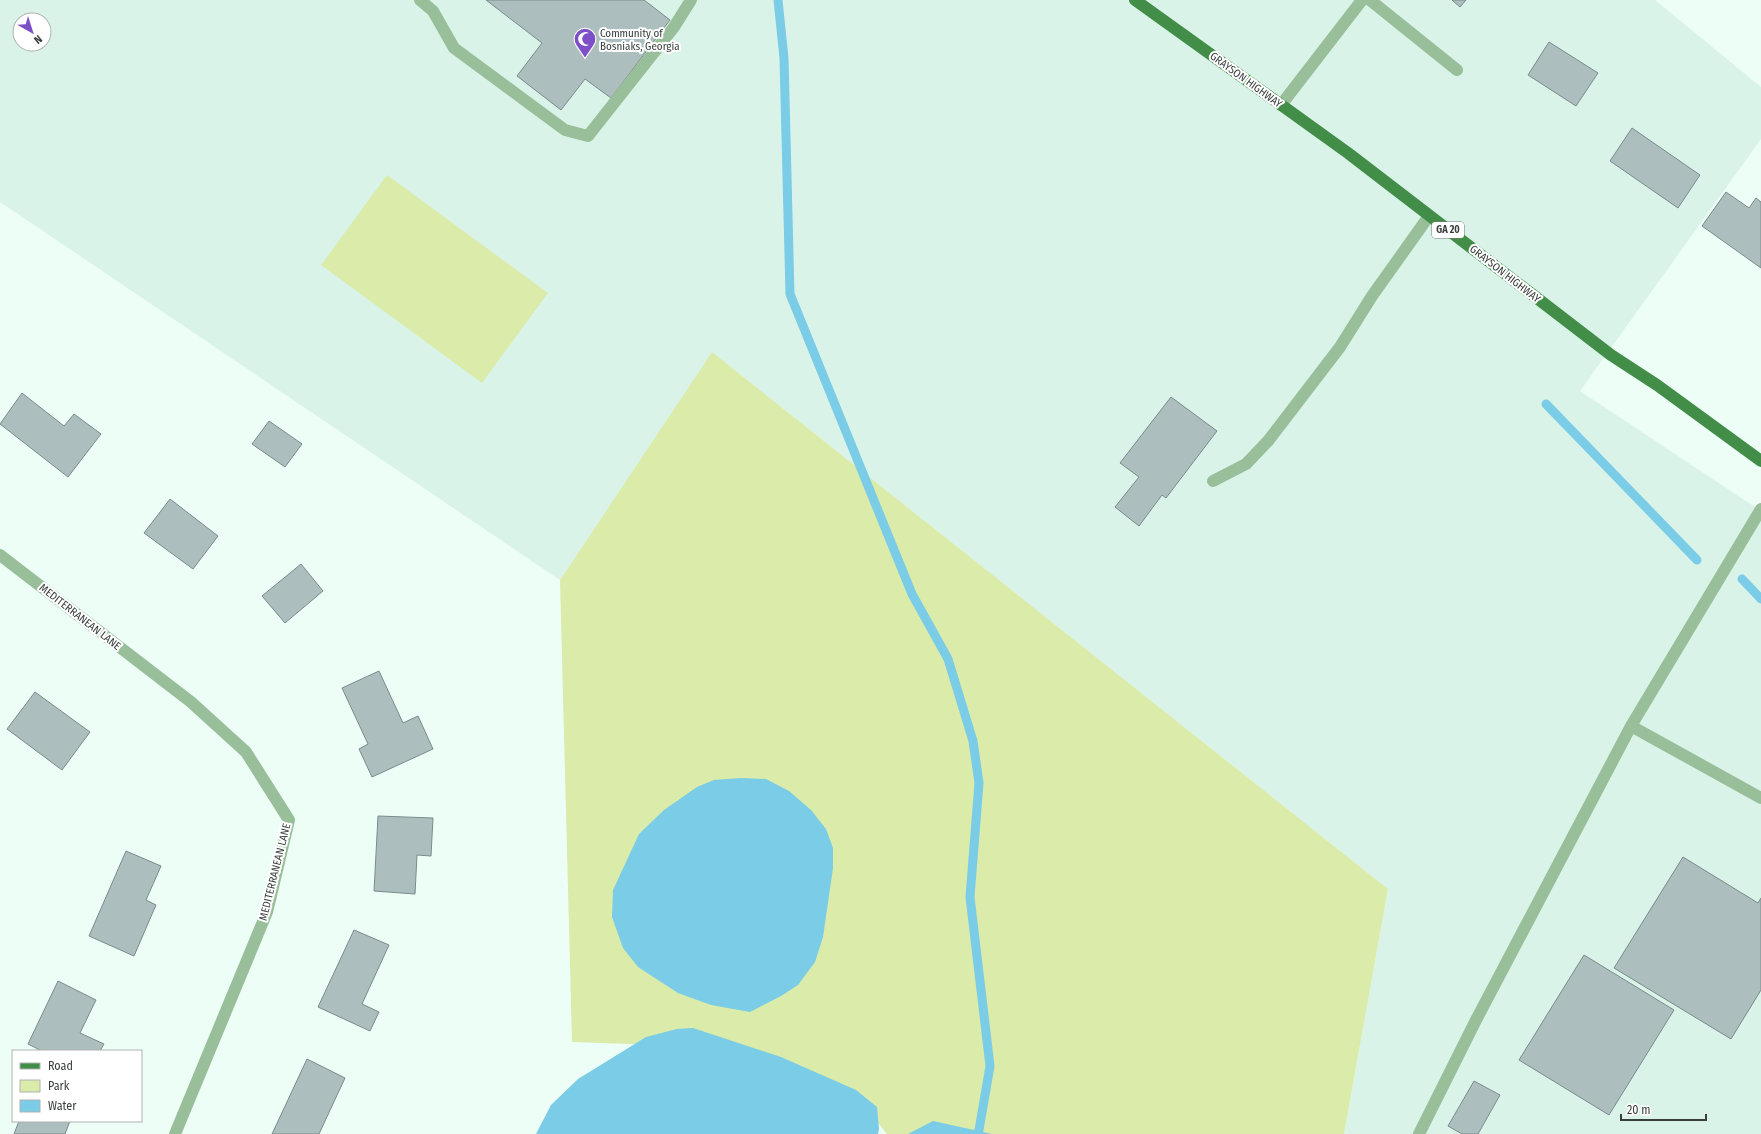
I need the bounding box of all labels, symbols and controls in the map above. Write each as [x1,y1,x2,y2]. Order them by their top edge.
north arrow [12,12,52,52]
mosque icon: Community of Bosniaks, Georgia [572,26,598,59]
place label: Community of Bosniaks, Georgia [600,27,680,53]
text: N [31,32,45,47]
street label: GRAYSON HIGHWAY [1207,49,1285,111]
road number: GA 20 [1432,222,1464,238]
street label: GRAYSON HIGHWAY [1467,242,1543,306]
street label: MEDITERRANEAN LANE [37,581,123,653]
street label: MEDITERRANEAN LANE [257,822,293,922]
legend [12,1050,142,1122]
text: Road [48,1059,73,1073]
text: Park [48,1079,70,1093]
scale bar [1621,1096,1706,1122]
text: Water [48,1099,77,1113]
text: 20 m [1627,1103,1651,1117]

